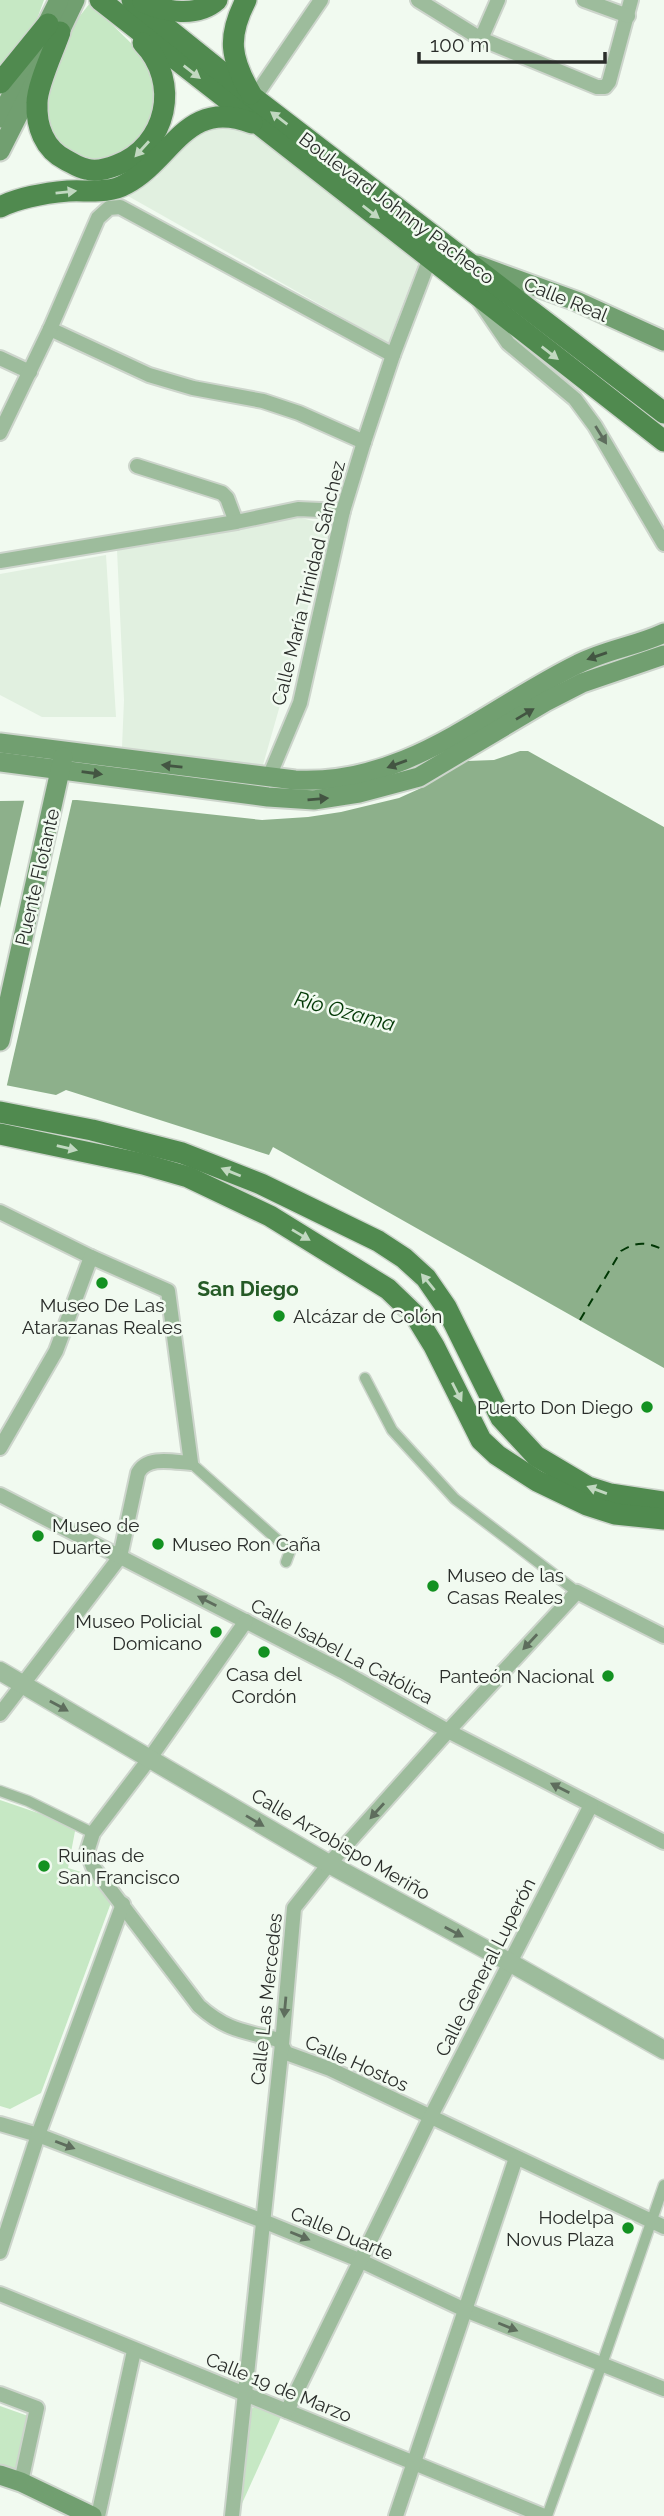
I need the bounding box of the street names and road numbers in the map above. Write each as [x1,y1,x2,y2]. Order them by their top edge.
street label: Boulevard Johnny Pacheco [295,127,499,289]
street label: Calle Real [521,272,612,326]
street label: Calle María Trinidad Sánchez [267,458,349,708]
street label: Puente Flotante [11,806,63,948]
street label: Calle Isabel La Católica [247,1594,437,1708]
street label: Calle Arzobispo Meriño [248,1784,434,1904]
street label: Calle General Luperón [430,1874,540,2060]
street label: Calle Las Mercedes [246,1912,286,2086]
street label: Calle Hostos [302,2030,412,2096]
street label: Calle Duarte [288,2202,396,2264]
street label: Calle 19 de Marzo [203,2348,355,2426]

